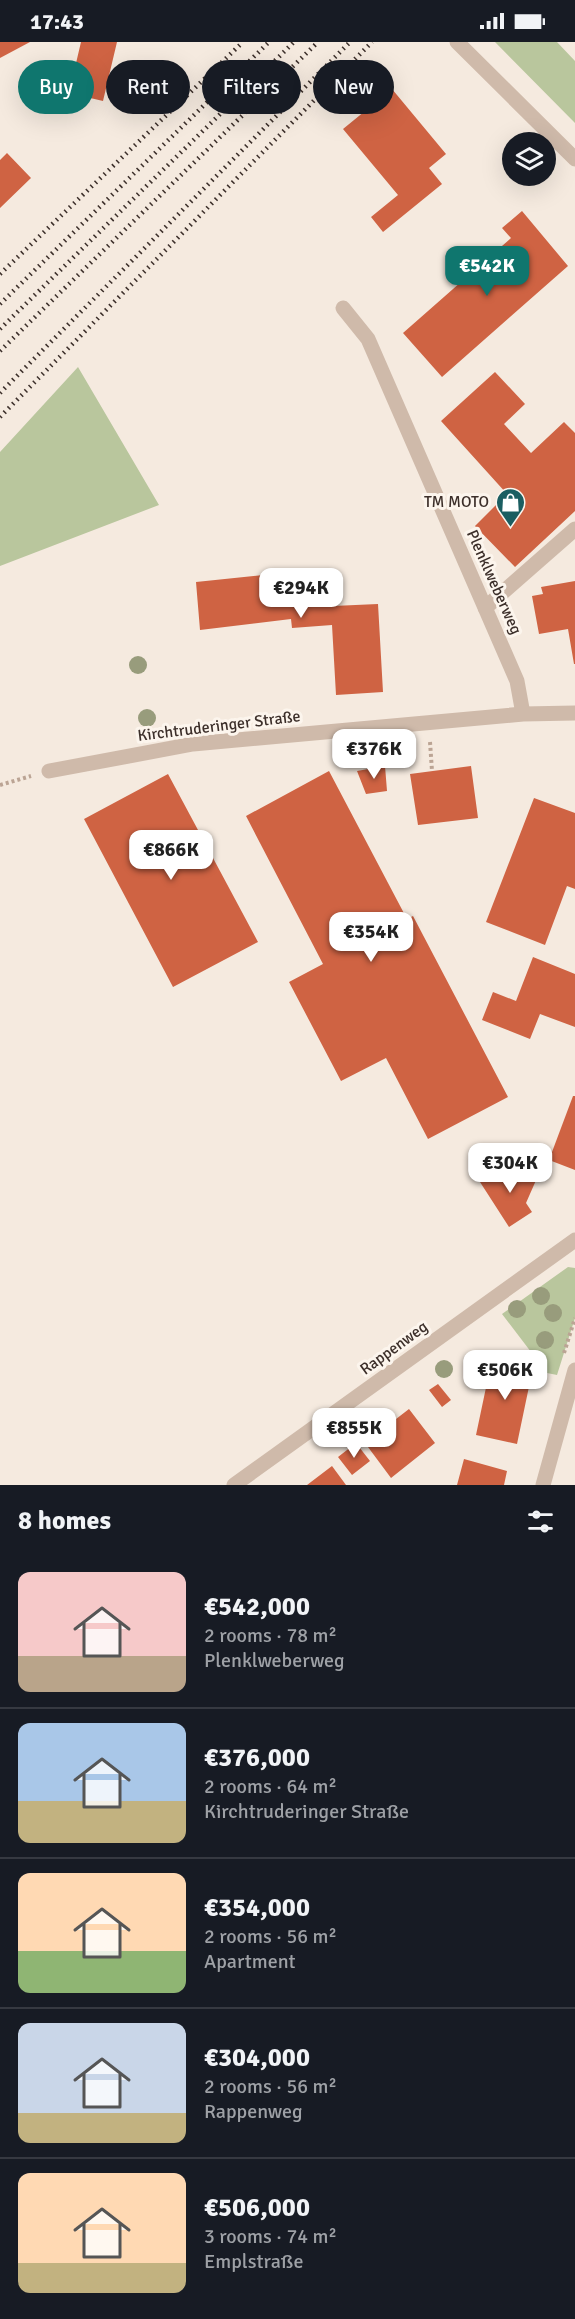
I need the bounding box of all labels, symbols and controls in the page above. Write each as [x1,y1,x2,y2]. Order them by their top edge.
text: 17:43 [30,8,84,35]
chip: Buy [18,60,94,114]
chip: Rent [106,60,190,114]
chip: Filters [202,60,301,114]
chip: New [313,60,394,114]
map controls [502,132,556,186]
button: layers [502,132,556,186]
pin: €542K [445,246,529,297]
text: €542K [459,253,515,278]
shop icon: TM MOTO [494,486,526,528]
place label: TM MOTO [424,492,489,512]
street label: Plenklweberweg [462,527,526,637]
pin: €294K [259,568,343,619]
text: €294K [273,575,329,600]
street label: Kirchtruderinger Straße [136,706,302,746]
pin: €376K [332,729,416,780]
text: €376K [346,736,402,761]
pin: €866K [129,830,213,881]
text: €866K [143,837,199,862]
pin: €354K [329,912,413,963]
text: €354K [343,919,399,944]
pin: €304K [468,1143,552,1194]
text: €304K [482,1150,538,1175]
street label: Rappenweg [356,1317,432,1379]
pin: €506K [463,1350,547,1401]
text: €506K [477,1357,533,1382]
pin: €855K [312,1408,396,1459]
text: €855K [326,1415,382,1440]
text: 8 homes [18,1505,111,1537]
icon: filters [524,1505,557,1538]
text: €542,000 [204,1591,310,1623]
icon: home [66,1596,138,1668]
text: 2 rooms · 78 m² [204,1623,337,1648]
text: Plenklweberweg [204,1648,345,1673]
text: €376,000 [204,1742,310,1774]
icon: home [66,1747,138,1819]
text: 2 rooms · 64 m² [204,1774,337,1799]
text: Kirchtruderinger Straße [204,1799,409,1824]
text: €354,000 [204,1892,310,1924]
icon: home [66,1897,138,1969]
text: 2 rooms · 56 m² [204,1924,337,1949]
text: Apartment [204,1949,296,1974]
text: €304,000 [204,2042,310,2074]
icon: home [66,2047,138,2119]
text: 2 rooms · 56 m² [204,2074,337,2099]
text: Rappenweg [204,2099,303,2124]
text: €506,000 [204,2192,310,2224]
icon: home [66,2197,138,2269]
text: 3 rooms · 74 m² [204,2224,337,2249]
text: Emplstraße [204,2249,303,2274]

